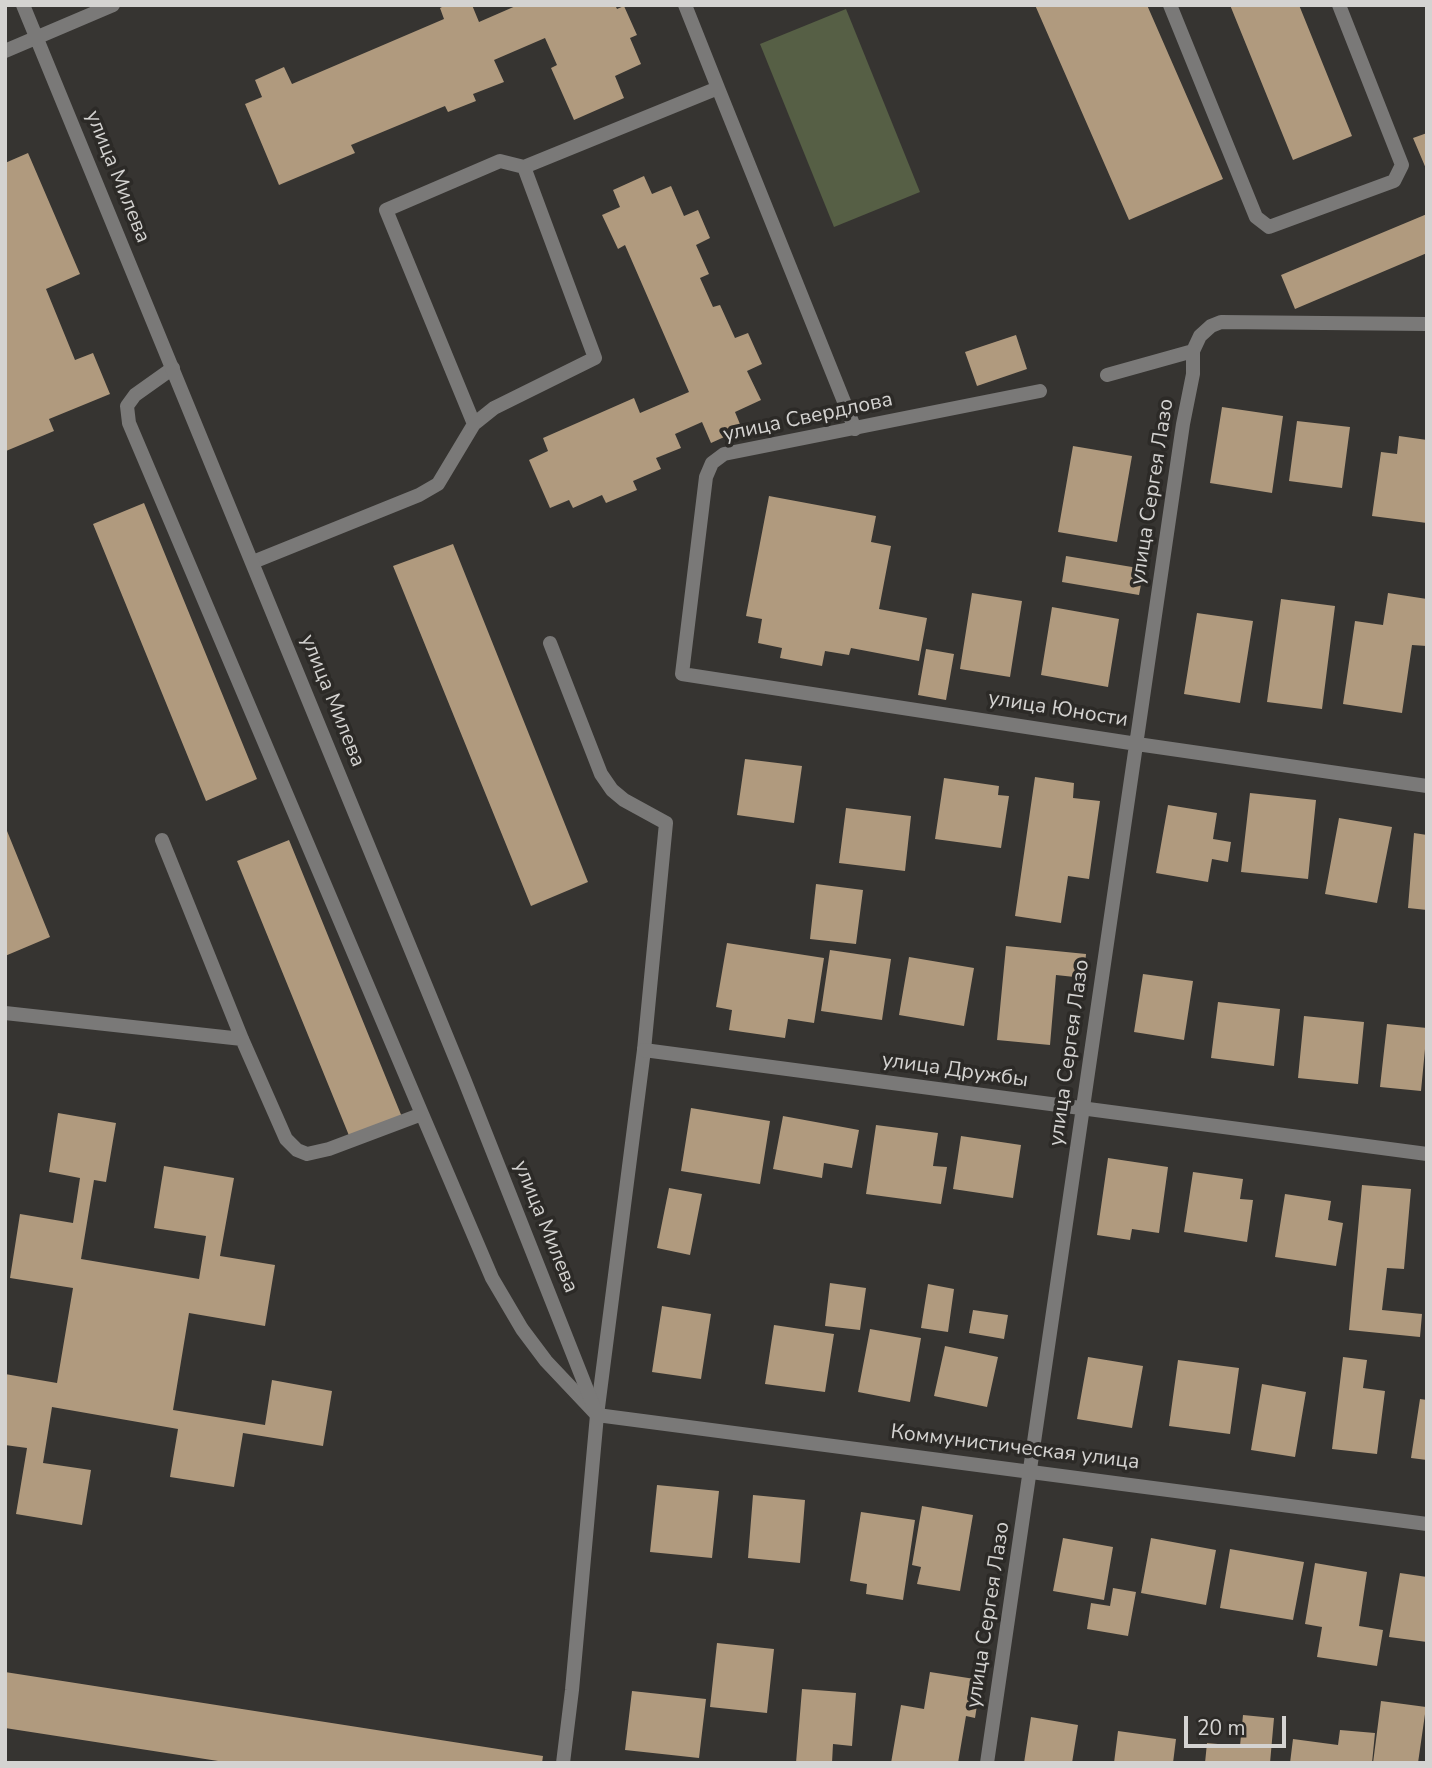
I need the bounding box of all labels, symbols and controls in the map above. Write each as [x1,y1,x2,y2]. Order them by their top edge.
street label: улица Милева [79,107,155,247]
street label: улица Свердлова [721,388,895,448]
street label: улица Сергея Лазо [1126,397,1180,587]
street label: улица Милева [294,631,370,771]
street label: улица Юности [986,687,1130,733]
street label: улица Сергея Лазо [1044,958,1096,1148]
street label: улица Дружбы [880,1048,1030,1094]
street label: улица Милева [507,1157,583,1297]
street label: Коммунистическая улица [889,1420,1141,1476]
street label: улица Сергея Лазо [962,1520,1016,1710]
scale bar [1187,1702,1288,1746]
text: 20 m [1197,1714,1246,1742]

